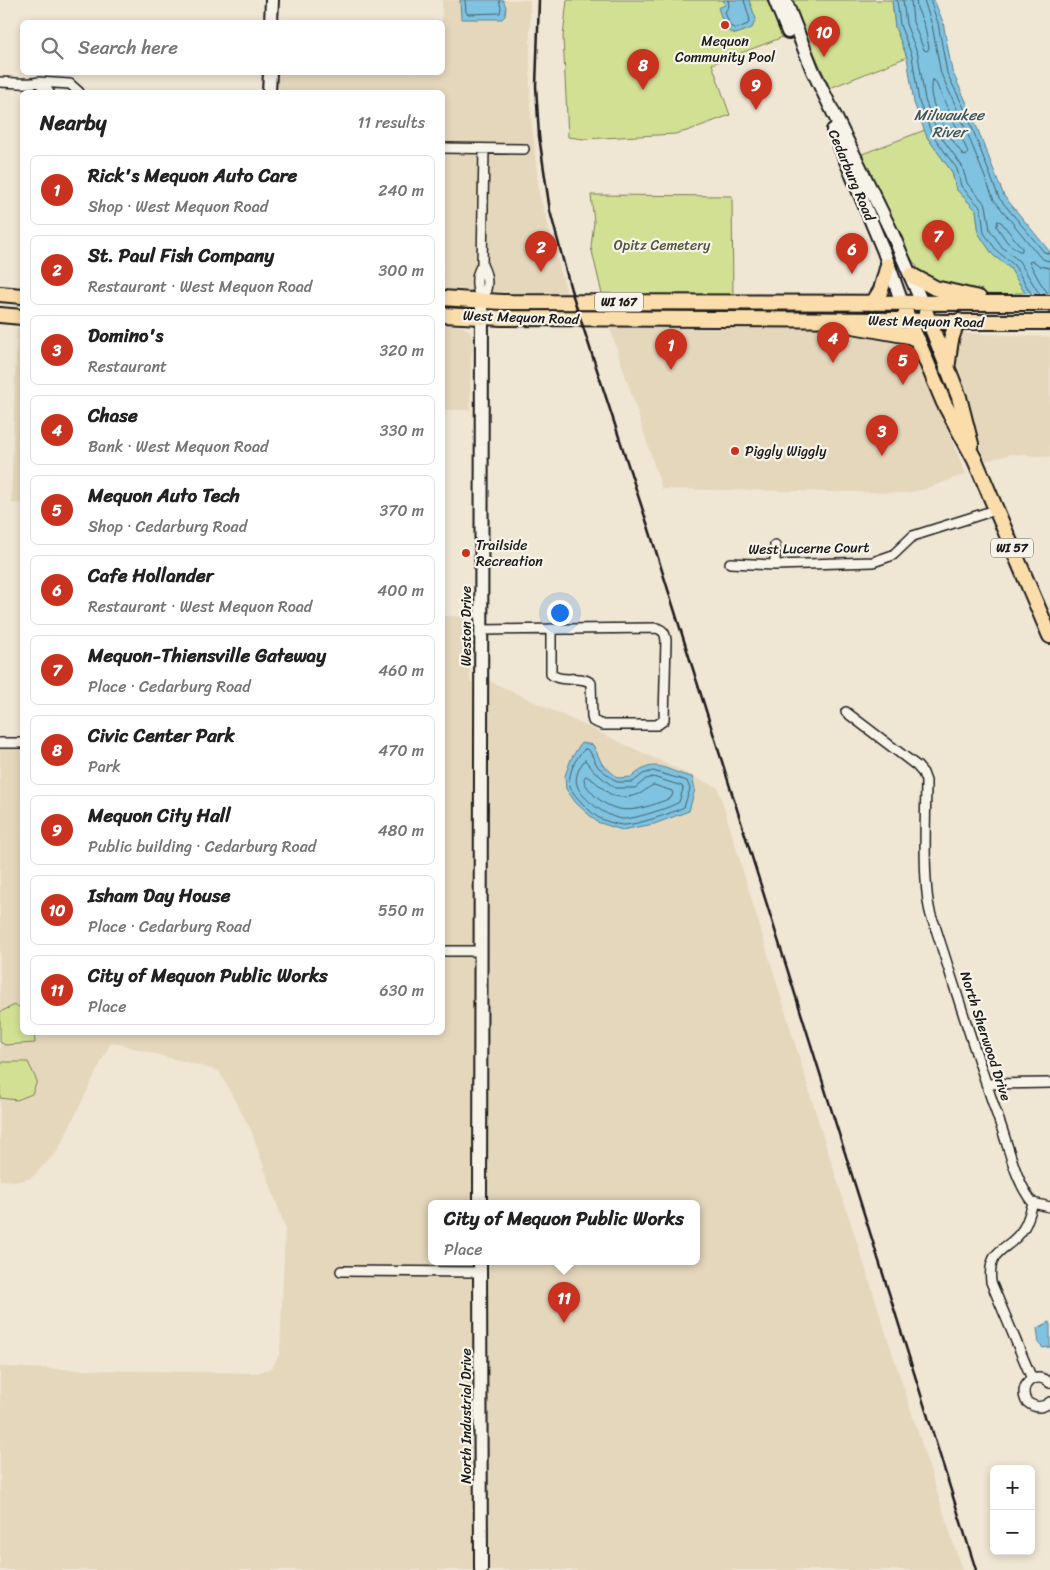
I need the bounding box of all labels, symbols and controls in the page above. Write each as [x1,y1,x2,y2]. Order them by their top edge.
pin: 10 [808,16,840,57]
marker: Mequon Community Pool [719,19,731,31]
search box [20,20,445,75]
place label: Mequon Community Pool [675,29,776,70]
text: Search here [78,31,178,64]
icon: search [38,34,66,62]
pin: 8 [627,49,659,90]
pin: 9 [740,69,772,110]
water label: Milwaukee River [914,102,985,145]
text: Nearby [40,104,106,142]
text: 11 results [357,108,425,137]
street label: Cedarburg Road [821,125,883,226]
text: Rick's Mequon Auto Care [88,159,297,192]
text: 1 [54,176,60,205]
text: 240 m [378,176,424,205]
text: Shop · West Mequon Road [88,192,268,221]
pin: 7 [922,220,954,261]
pin: 2 [525,231,557,272]
park label: Opitz Cemetery [614,233,711,258]
pin: 6 [836,233,868,274]
text: St. Paul Fish Company [88,239,274,272]
text: 2 [52,256,62,285]
text: 300 m [379,256,424,285]
text: Restaurant · West Mequon Road [88,272,312,301]
road number: WI 167 [595,292,643,312]
street label: West Mequon Road [463,303,581,332]
street label: West Mequon Road [868,308,986,335]
text: Domino's [88,319,163,352]
pin: 4 [817,322,849,363]
pin: 1 [655,329,687,370]
text: 3 [53,336,61,365]
text: 320 m [379,336,424,365]
pin: 5 [887,344,919,385]
text: Restaurant [88,352,167,381]
text: Chase [88,399,138,432]
pin: 3 [866,415,898,456]
text: 4 [52,416,62,445]
text: 330 m [380,416,424,445]
text: Bank · West Mequon Road [88,432,268,461]
place label: Piggly Wiggly [745,439,827,464]
marker: Piggly Wiggly [729,445,741,457]
text: Mequon Auto Tech [88,479,240,512]
text: 5 [52,496,62,525]
text: 370 m [380,496,424,525]
text: Shop · Cedarburg Road [88,512,247,541]
place label: Trailside Recreation [476,533,543,574]
street label: West Lucerne Court [748,535,870,562]
road number: WI 57 [991,538,1033,558]
marker: Trailside Recreation [460,547,472,559]
text: Cafe Hollander [88,559,214,592]
text: 6 [52,576,62,605]
text: 400 m [377,576,424,605]
street label: Weston Drive [454,586,479,666]
text: Restaurant · West Mequon Road [88,592,312,621]
your location [547,600,573,626]
text: Mequon-Thiensville Gateway [88,639,326,672]
text: 7 [52,656,62,685]
text: 460 m [378,656,424,685]
text: Place · Cedarburg Road [88,672,251,701]
text: Civic Center Park [88,719,235,752]
text: 8 [52,736,62,765]
text: 470 m [378,736,424,765]
text: Park [88,752,121,781]
text: Mequon City Hall [88,799,231,832]
text: 9 [52,816,62,845]
text: 480 m [378,816,424,845]
text: Public building · Cedarburg Road [88,832,316,861]
text: Isham Day House [88,879,231,912]
text: 10 [49,896,65,925]
text: 550 m [378,896,424,925]
text: Place · Cedarburg Road [88,912,251,941]
text: City of Mequon Public Works [88,959,328,992]
street label: North Sherwood Drive [953,968,1018,1104]
text: 11 [50,976,64,1005]
text: 630 m [380,976,424,1005]
text: Place [88,992,127,1021]
popup [428,1200,700,1265]
text: City of Mequon Public Works [444,1202,684,1235]
text: Place [444,1235,483,1264]
pin: 11 [548,1282,580,1323]
street label: North Industrial Drive [454,1348,479,1484]
map controls [990,1465,1035,1555]
button: + [990,1465,1035,1510]
button: − [990,1510,1035,1555]

